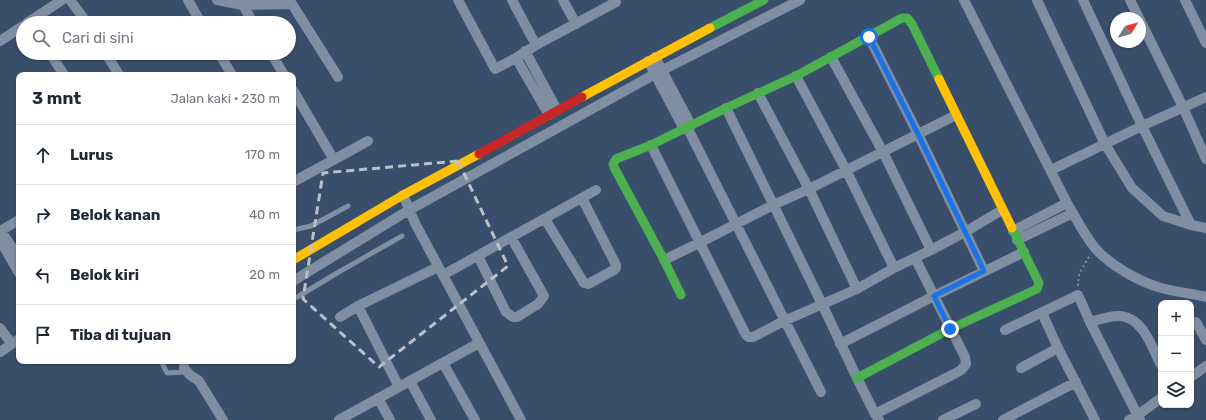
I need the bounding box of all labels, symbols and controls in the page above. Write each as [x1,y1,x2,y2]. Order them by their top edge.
north arrow [1110,12,1146,48]
search box [16,16,296,60]
icon: search [30,27,52,49]
route start [860,28,878,46]
text: Cari di sini [62,29,134,47]
text: 3 mnt [32,88,81,108]
text: Jalan kaki · 230 m [171,91,280,106]
icon: ahead [32,144,54,166]
text: Lurus [70,146,113,164]
text: 170 m [245,147,280,162]
icon: right [32,204,54,226]
text: Belok kanan [70,206,160,224]
text: 40 m [249,207,280,222]
icon: left [32,264,54,286]
text: Belok kiri [70,266,139,284]
text: 20 m [249,267,280,282]
map controls [1158,300,1194,408]
button: + [1158,300,1194,336]
route end [941,320,959,338]
icon: arrive [32,324,54,346]
text: Tiba di tujuan [70,326,171,344]
button: − [1158,336,1194,372]
button: layers [1158,372,1194,408]

